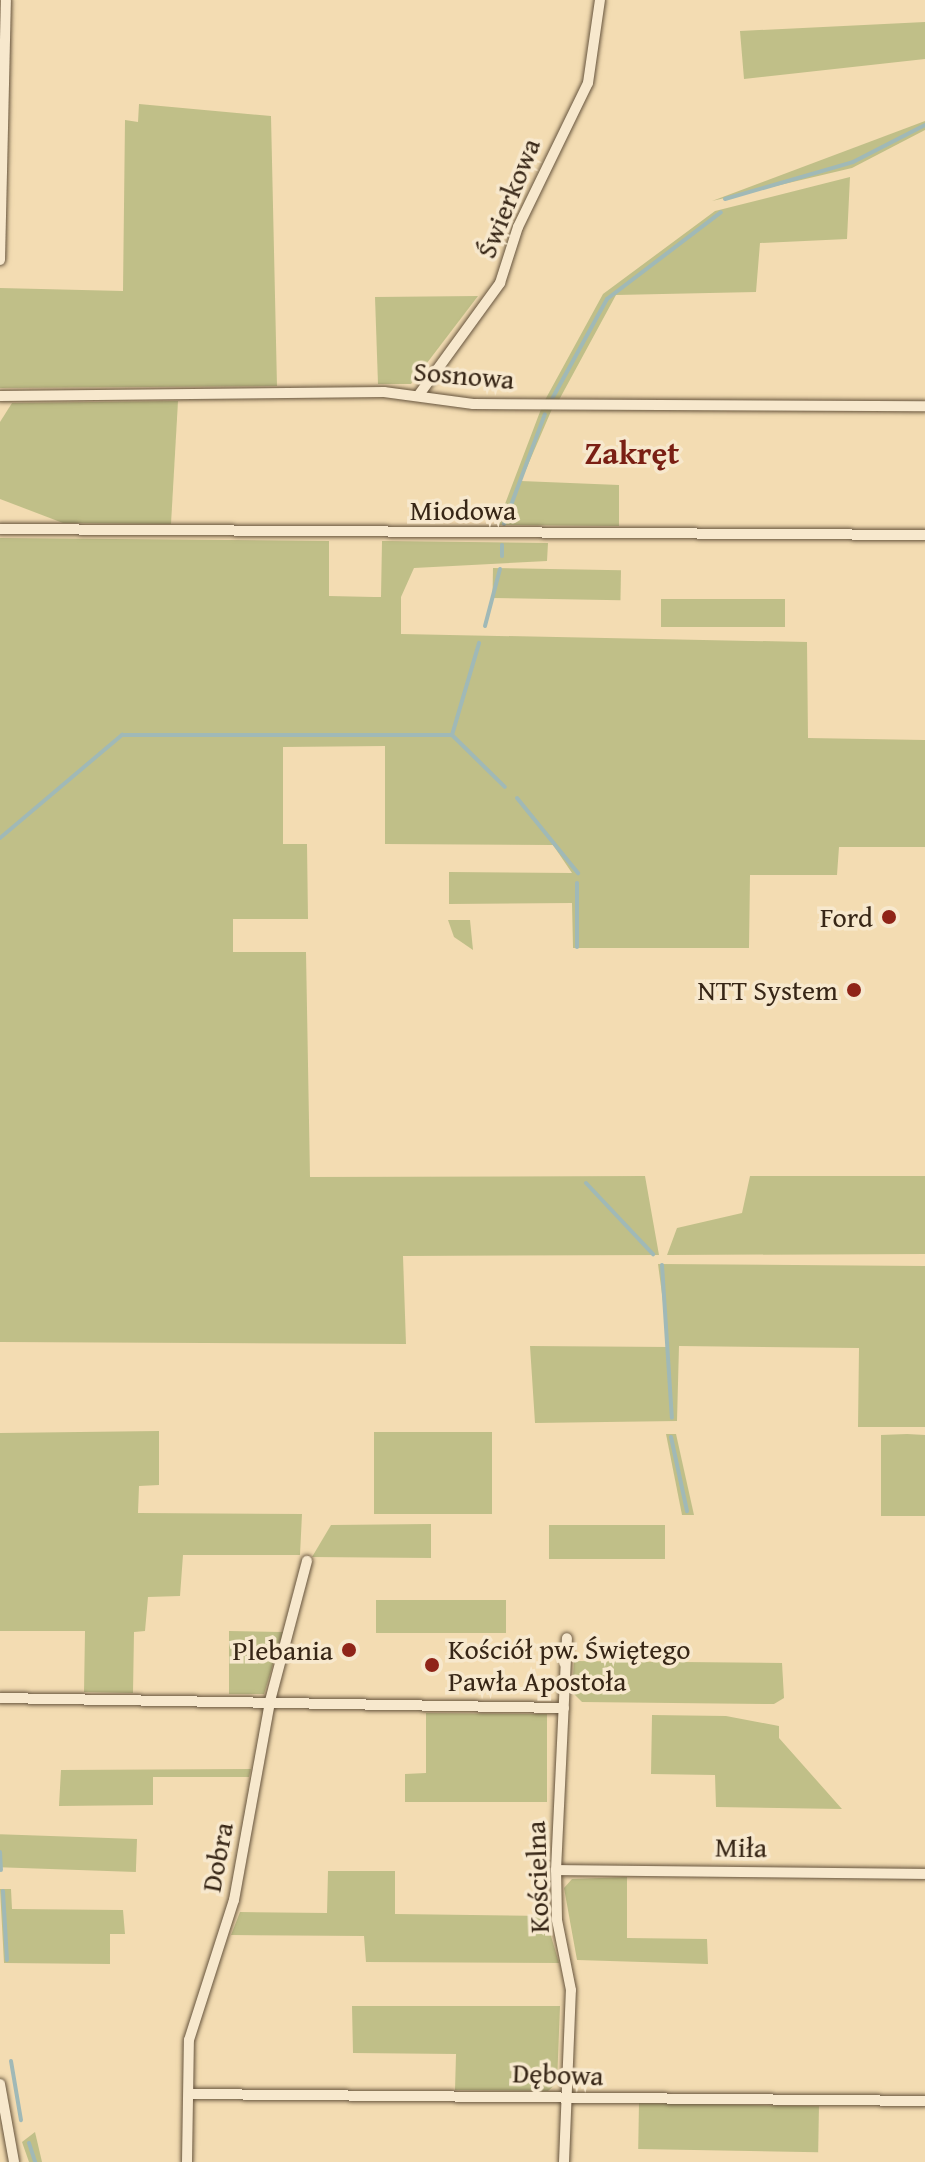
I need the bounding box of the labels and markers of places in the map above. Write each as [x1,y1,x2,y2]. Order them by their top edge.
place label: Ford [820,900,873,934]
marker: Ford [880,908,898,926]
place label: NTT System [698,973,838,1007]
marker: NTT System [845,981,863,999]
place label: Kościół pw. Świętego Pawła Apostoła [448,1632,691,1698]
place label: Plebania [232,1633,333,1667]
marker: Plebania [340,1641,358,1659]
marker: Kościół pw. Świętego Pawła Apostoła [423,1656,441,1674]

